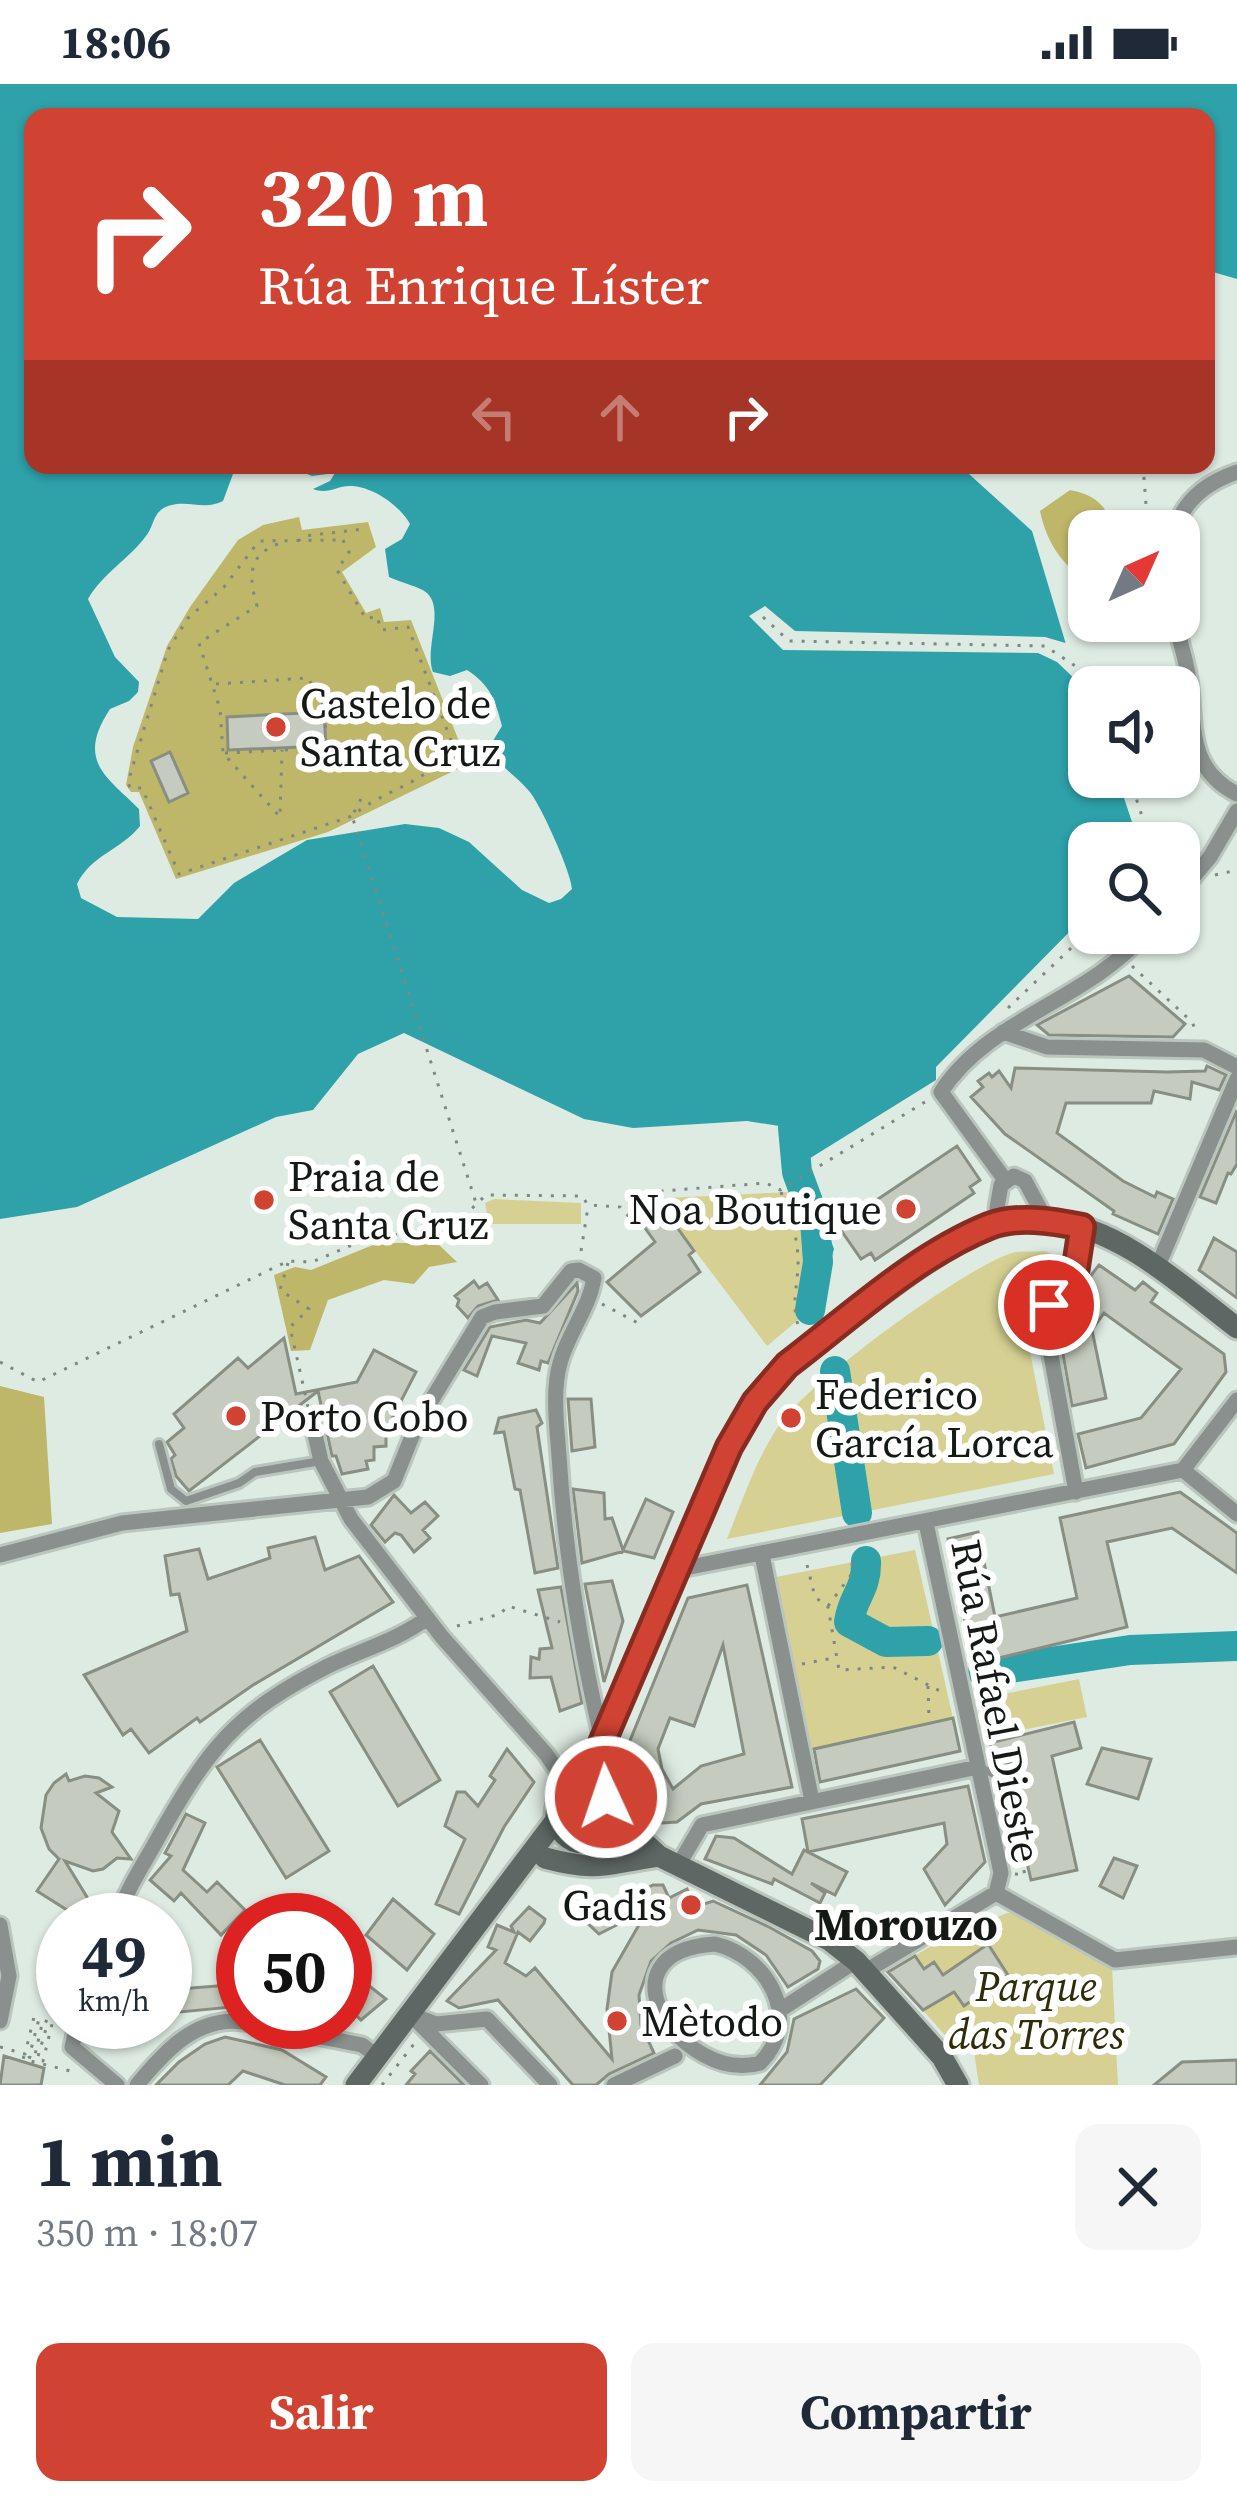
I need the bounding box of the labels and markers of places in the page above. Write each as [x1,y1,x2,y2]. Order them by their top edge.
place label: Castelo de Santa Cruz [300,674,501,780]
marker: Castelo de Santa Cruz [263,714,289,740]
place label: Praia de Santa Cruz [288,1147,489,1253]
place label: Noa Boutique [629,1180,882,1238]
marker: Praia de Santa Cruz [251,1187,277,1213]
marker: Noa Boutique [893,1196,919,1222]
pin [998,1254,1100,1356]
place label: Federico García Lorca [815,1365,1054,1471]
place label: Porto Cobo [260,1387,468,1445]
marker: Porto Cobo [223,1403,249,1429]
marker: Federico García Lorca [778,1405,804,1431]
place label: Gadis [562,1876,667,1934]
marker: Gadis [678,1892,704,1918]
place label: Mètodo [641,1992,783,2050]
marker: Mètodo [604,2008,630,2034]

